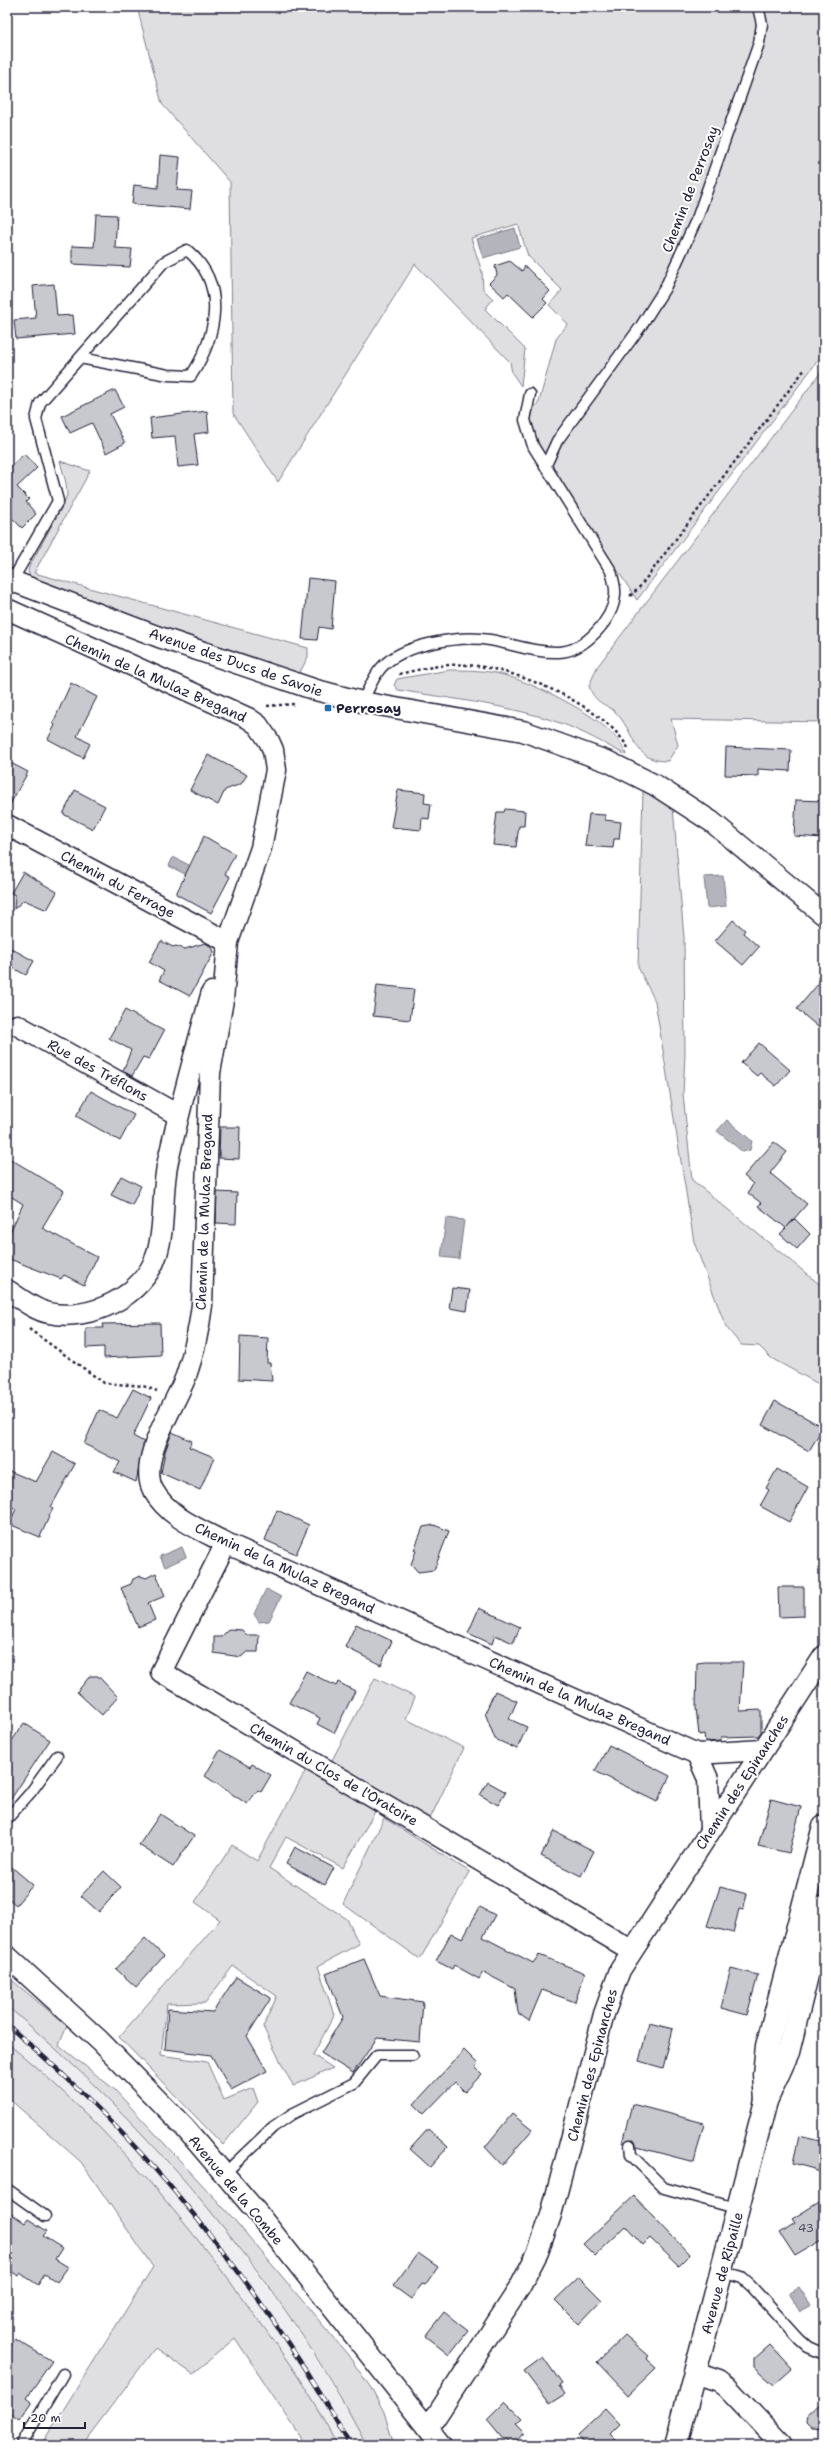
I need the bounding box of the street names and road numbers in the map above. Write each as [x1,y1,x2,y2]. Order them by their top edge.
street label: Chemin de Perrosay [658,123,722,255]
street label: Avenue des Ducs de Savoie [147,624,325,700]
street label: Chemin de la Mulaz Bregand [62,630,250,726]
street label: Chemin du Ferrage [58,846,178,922]
street label: Rue des Tréflons [45,1035,152,1105]
street label: Chemin de la Mulaz Bregand [192,1113,216,1311]
street label: Chemin de la Mulaz Bregand [192,1518,378,1618]
street label: Chemin de la Mulaz Bregand [486,1653,674,1749]
street label: Chemin des Epinanches [692,1711,792,1853]
street label: Chemin du Clos de l'Oratoire [247,1718,421,1830]
street label: Chemin des Epinanches [563,1987,621,2143]
street label: Avenue de la Combe [185,2131,287,2249]
street label: Avenue de Ripaille [697,2210,747,2336]

